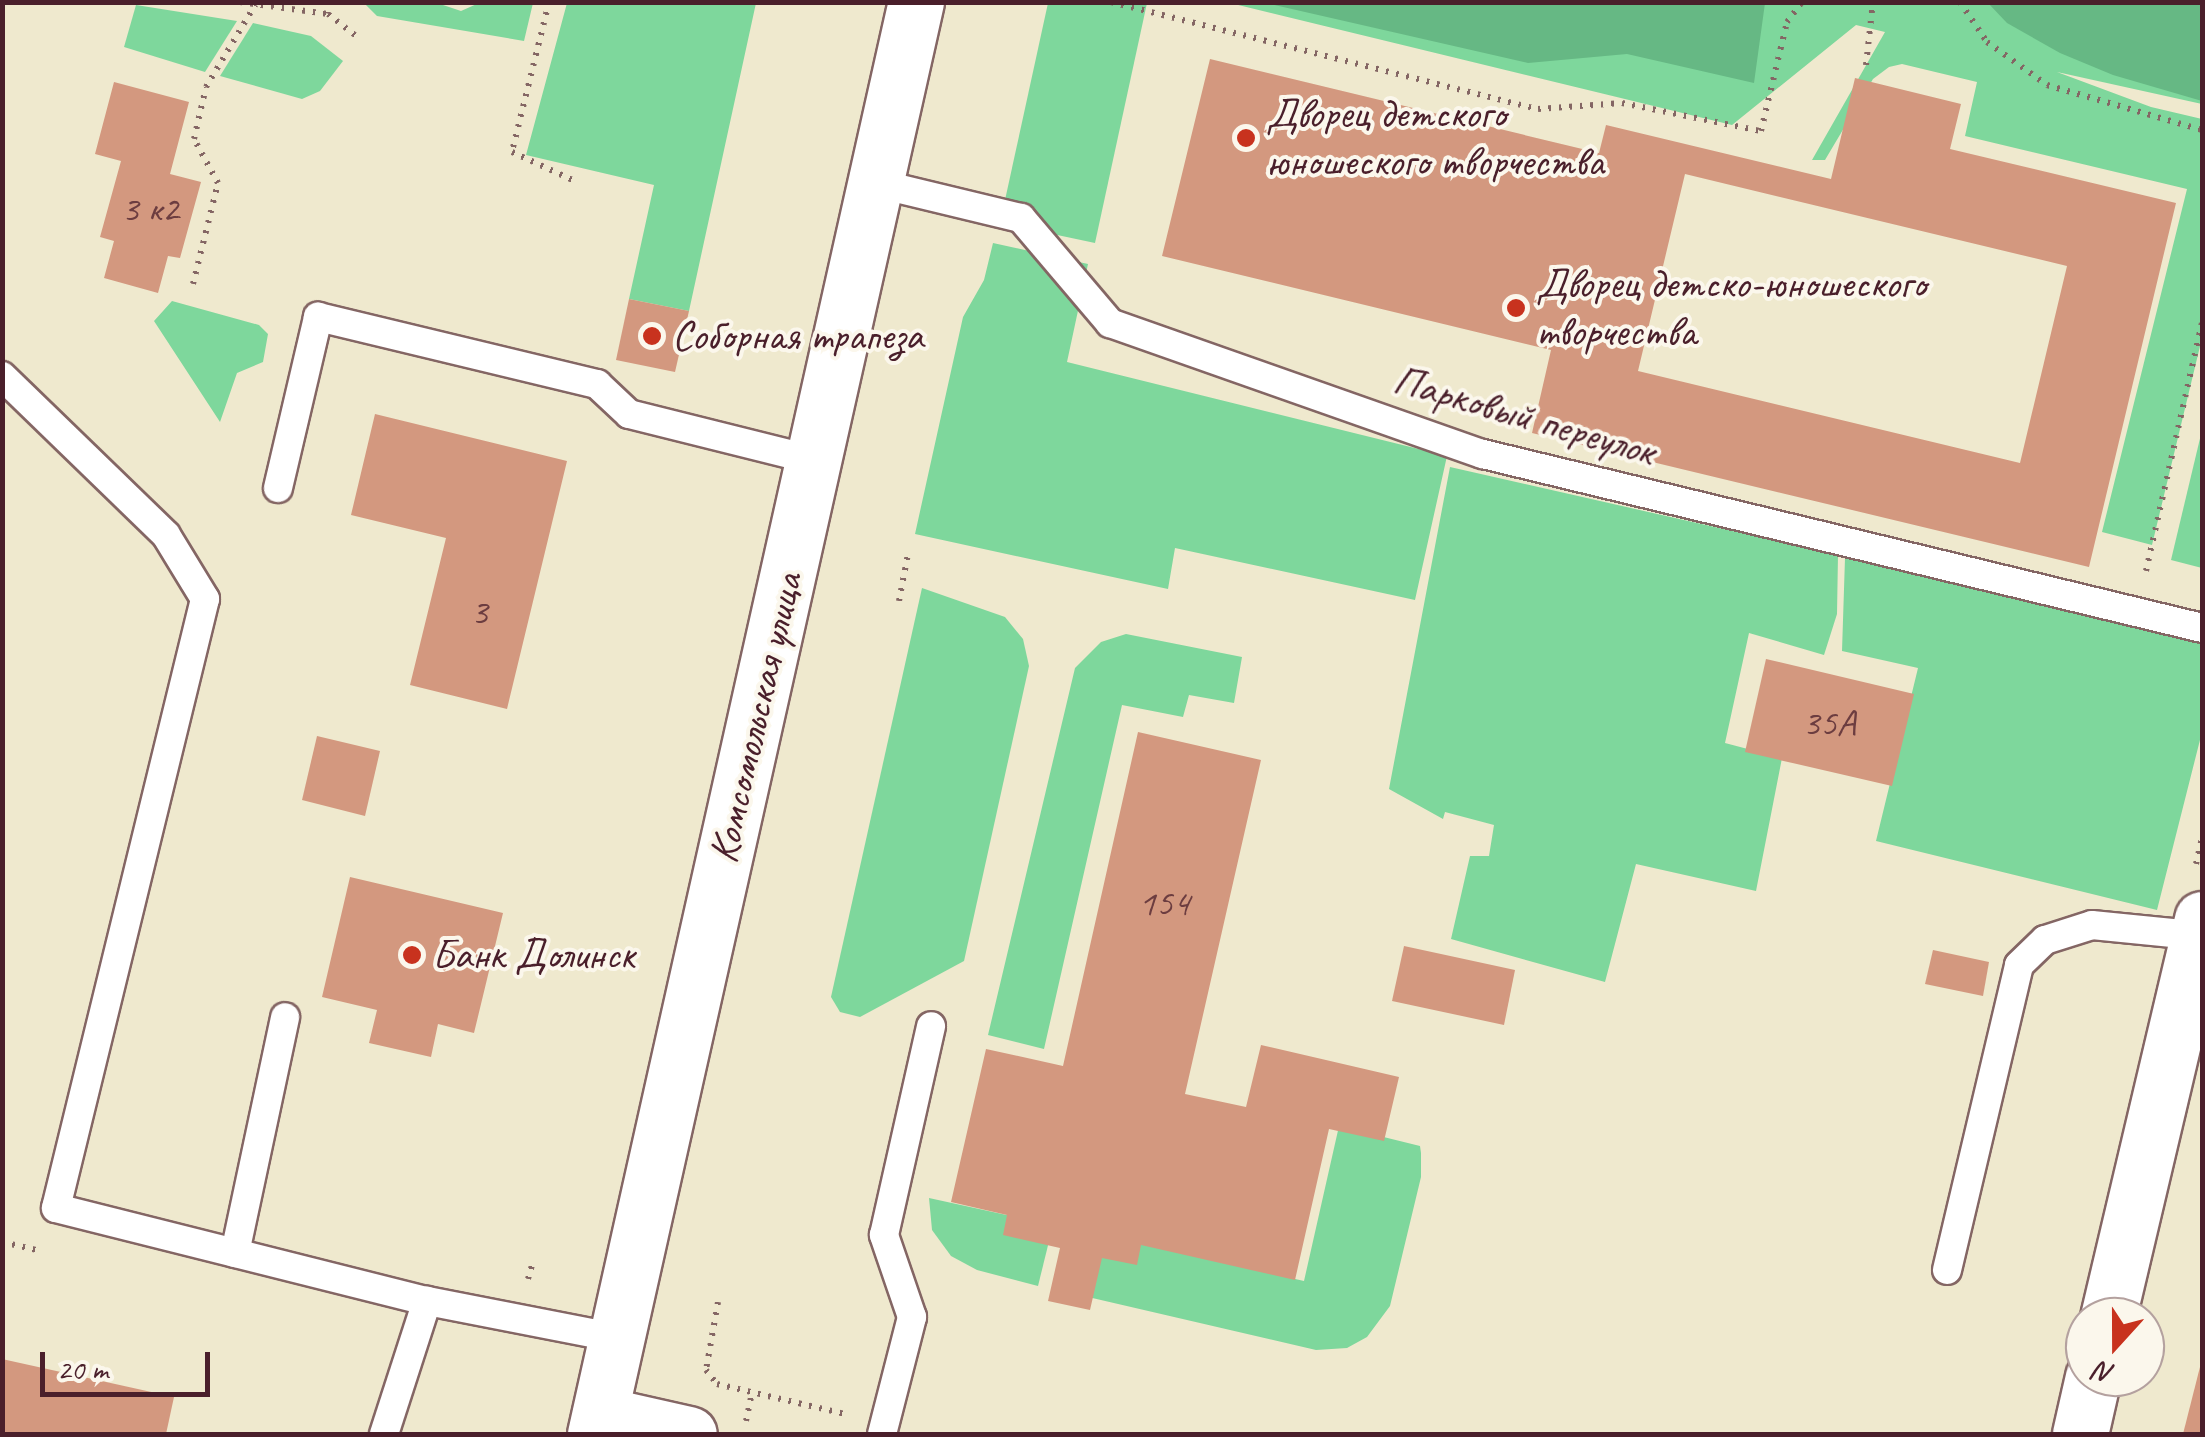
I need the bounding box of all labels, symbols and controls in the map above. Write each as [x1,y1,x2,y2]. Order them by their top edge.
place label: Дворец детского юношеского творчества [1266,89,1599,188]
marker: Дворец детского юношеского творчества [1235,127,1257,149]
house number: 3 к2 [121,186,179,232]
place label: Дворец детско-юношеского творчества [1536,259,1926,358]
marker: Дворец детско-юношеского творчества [1505,297,1527,319]
place label: Соборная трапеза [672,311,923,361]
marker: Соборная трапеза [641,325,663,347]
street label: Парковый переулок [1388,355,1660,477]
street label: Комсомольская улица [698,566,814,870]
house number: 3 [470,589,488,635]
house number: 35А [1802,700,1856,746]
house number: 154 [1138,880,1190,926]
place label: Банк Долинск [432,930,640,980]
marker: Банк Долинск [401,944,423,966]
north arrow [2065,1297,2165,1397]
scale bar [45,1332,215,1394]
text: 20 m [57,1350,108,1388]
text: N [2090,1354,2119,1393]

